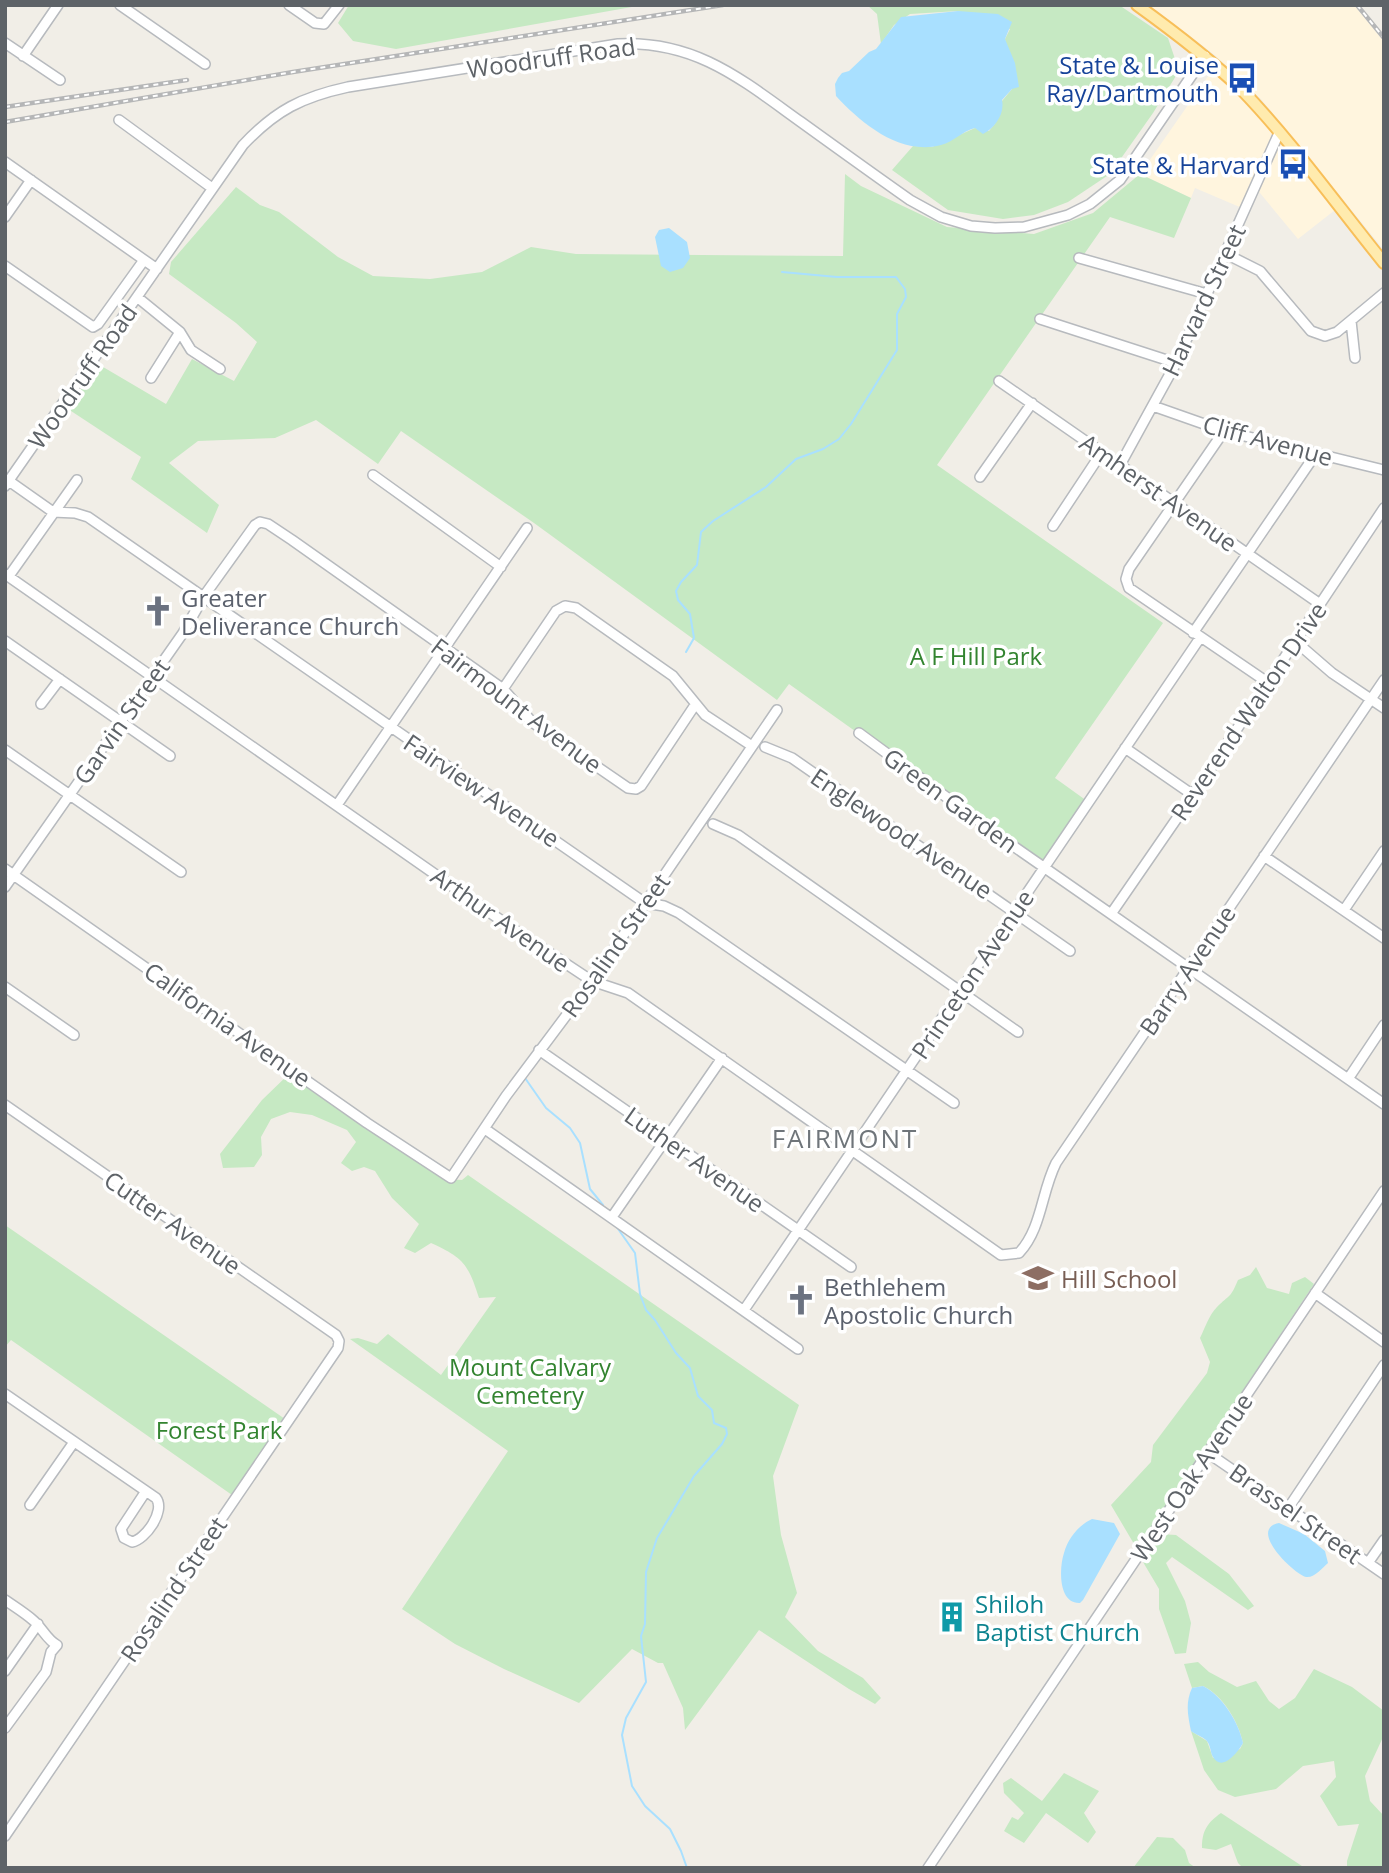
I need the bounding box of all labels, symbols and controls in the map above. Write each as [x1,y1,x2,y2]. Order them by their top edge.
street label: Woodruff Road [465,29,637,85]
place label: State & Louise Ray/Dartmouth [1046,48,1219,109]
bus stop icon: State & Louise Ray/Dartmouth [1225,61,1259,95]
bus stop icon: State & Harvard [1276,147,1310,181]
place label: State & Harvard [1092,148,1270,181]
street label: Harvard Street [1153,219,1253,381]
street label: Woodruff Road [20,297,144,455]
street label: Cliff Avenue [1199,407,1337,473]
street label: Amherst Avenue [1074,425,1244,559]
place label: Greater Deliverance Church [181,581,399,642]
church icon: Greater Deliverance Church [141,594,175,628]
street label: Reverend Walton Drive [1162,595,1334,827]
street label: Fairmount Avenue [425,630,609,780]
park label: A F Hill Park [910,639,1043,672]
street label: Garvin Street [65,651,177,791]
street label: Fairview Avenue [398,726,566,854]
street label: Green Garden [877,740,1025,860]
street label: Englewood Avenue [805,760,999,906]
street label: Arthur Avenue [425,859,577,979]
street label: Rosalind Street [553,866,677,1024]
street label: Princeton Avenue [903,883,1041,1065]
street label: Barry Avenue [1131,898,1243,1042]
street label: California Avenue [138,954,318,1094]
street label: Luther Avenue [619,1099,771,1219]
district label: FAIRMONT [772,1120,918,1156]
street label: Cutter Avenue [98,1163,248,1281]
school or university icon: Hill School [1021,1261,1055,1295]
place label: Hill School [1061,1262,1177,1295]
place label: Bethlehem Apostolic Church [824,1270,1013,1331]
church icon: Bethlehem Apostolic Church [784,1283,818,1317]
park label: Mount Calvary Cemetery [449,1350,612,1411]
street label: West Oak Avenue [1122,1386,1260,1568]
park label: Forest Park [156,1413,283,1446]
street label: Brassel Street [1223,1455,1369,1571]
street label: Rosalind Street [112,1510,234,1668]
place label: Shiloh Baptist Church [975,1587,1140,1648]
building icon: Shiloh Baptist Church [935,1600,969,1634]

